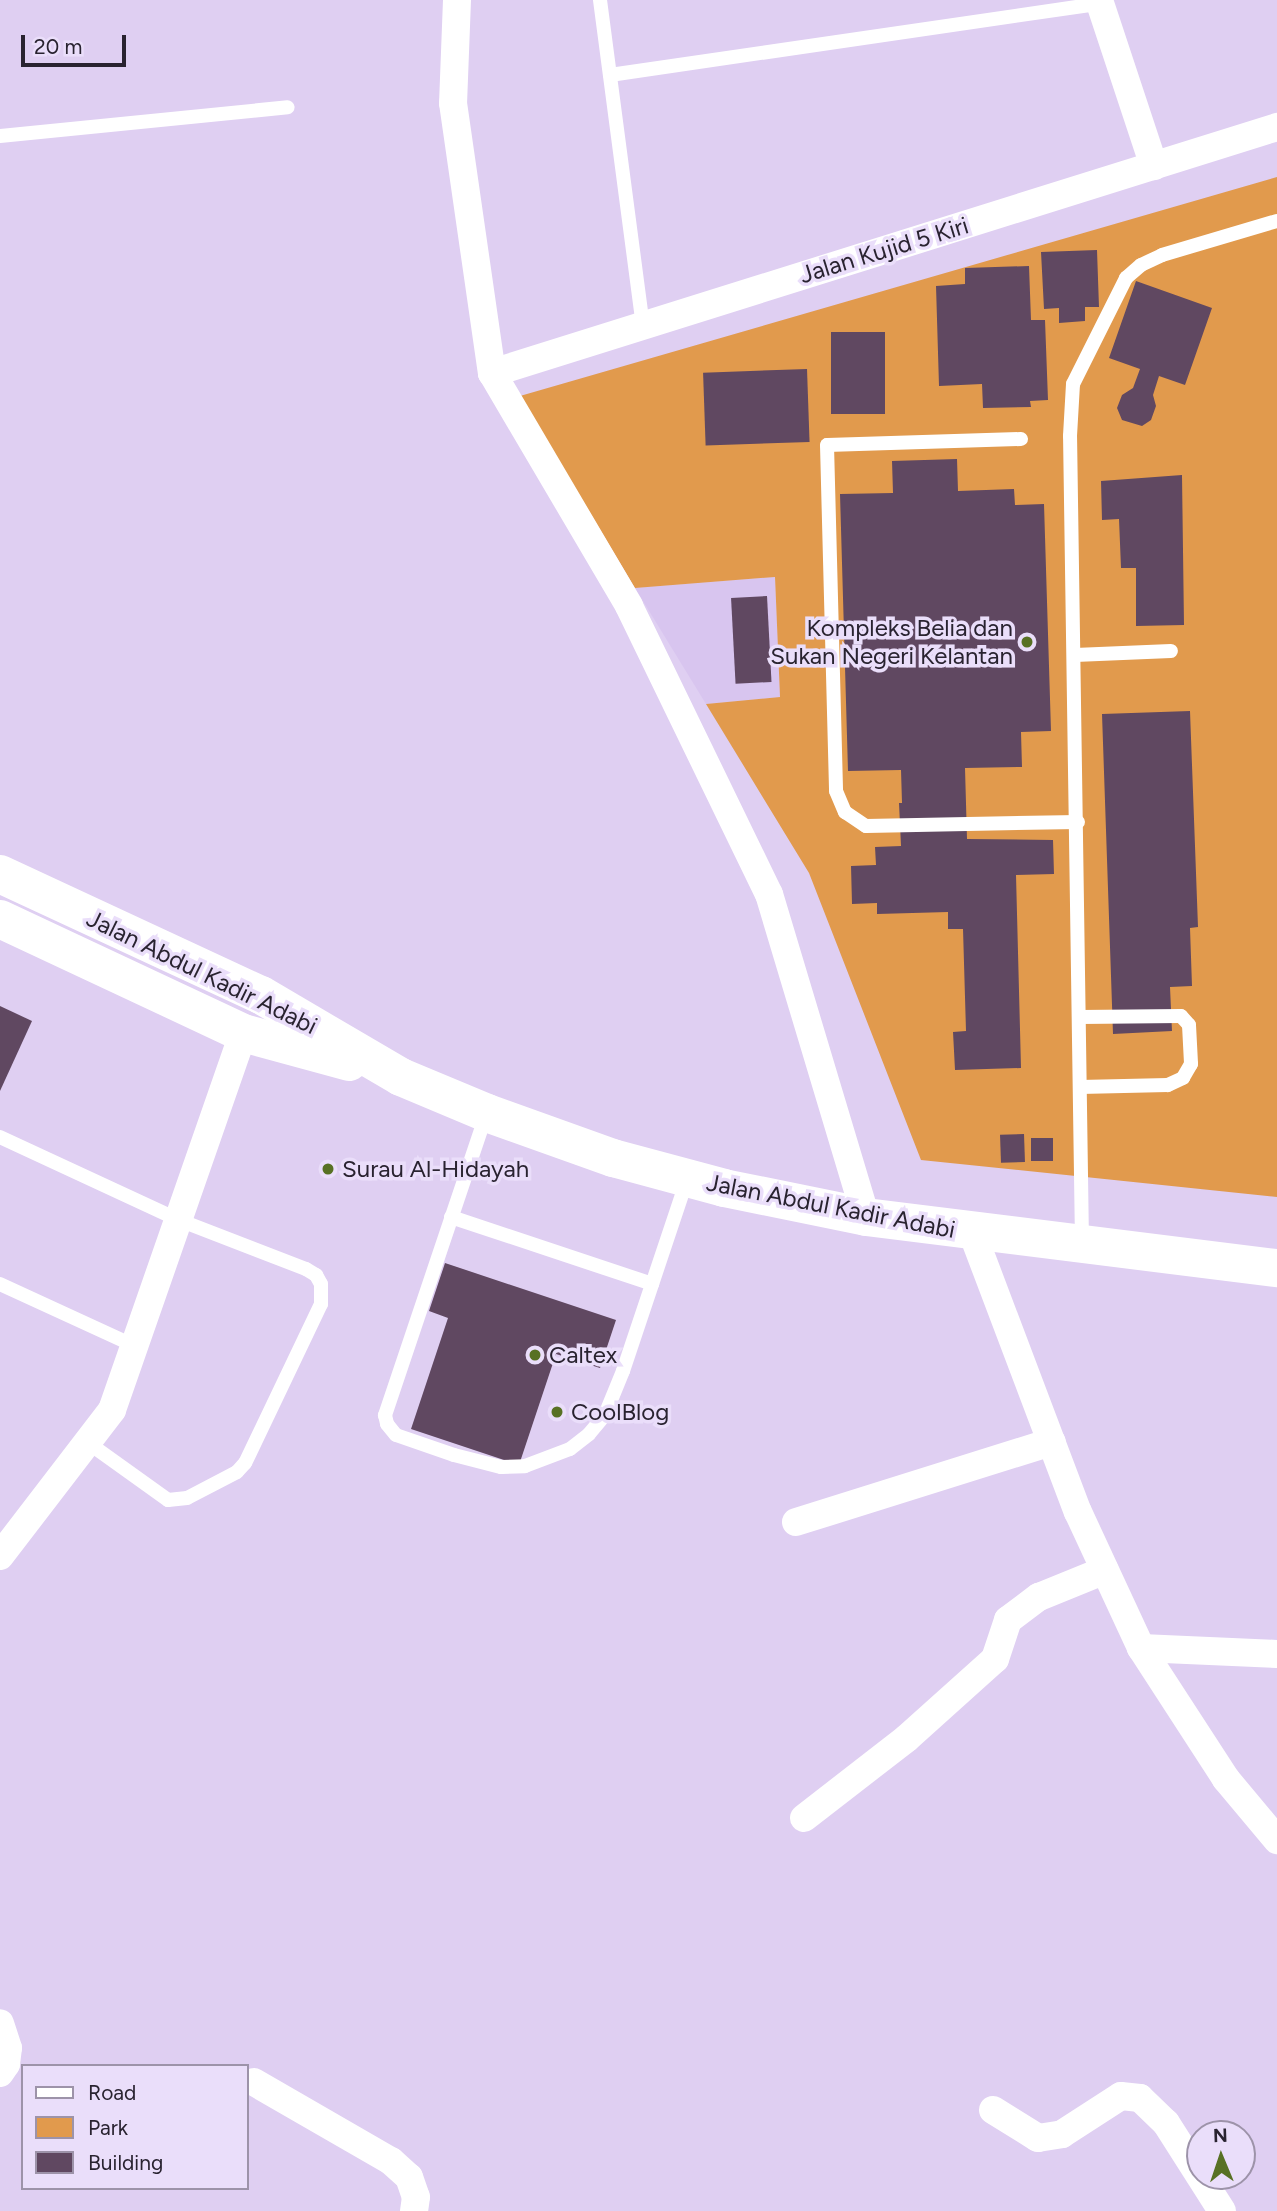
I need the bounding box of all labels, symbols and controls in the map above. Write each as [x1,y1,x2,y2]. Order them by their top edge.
scale bar [24,21,130,65]
text: 20 m [34,34,82,59]
street label: Jalan Kujid 5 Kiri [796,211,972,289]
place label: Kompleks Belia dan Sukan Negeri Kelantan [770,614,1013,670]
marker: Kompleks Belia dan Sukan Negeri Kelantan [1019,634,1035,650]
street label: Jalan Abdul Kadir Adabi [82,904,322,1040]
place label: Surau Al-Hidayah [342,1155,529,1183]
marker: Surau Al-Hidayah [320,1161,336,1177]
street label: Jalan Abdul Kadir Adabi [704,1168,958,1244]
place label: Caltex [549,1341,617,1369]
marker: Caltex [527,1347,543,1363]
place label: CoolBlog [571,1398,669,1426]
marker: CoolBlog [549,1404,565,1420]
legend [21,2064,248,2190]
text: Road [88,2080,136,2105]
text: Park [88,2115,128,2140]
north arrow [1186,2120,1256,2190]
text: N [1213,2124,1228,2147]
text: Building [88,2150,163,2175]

